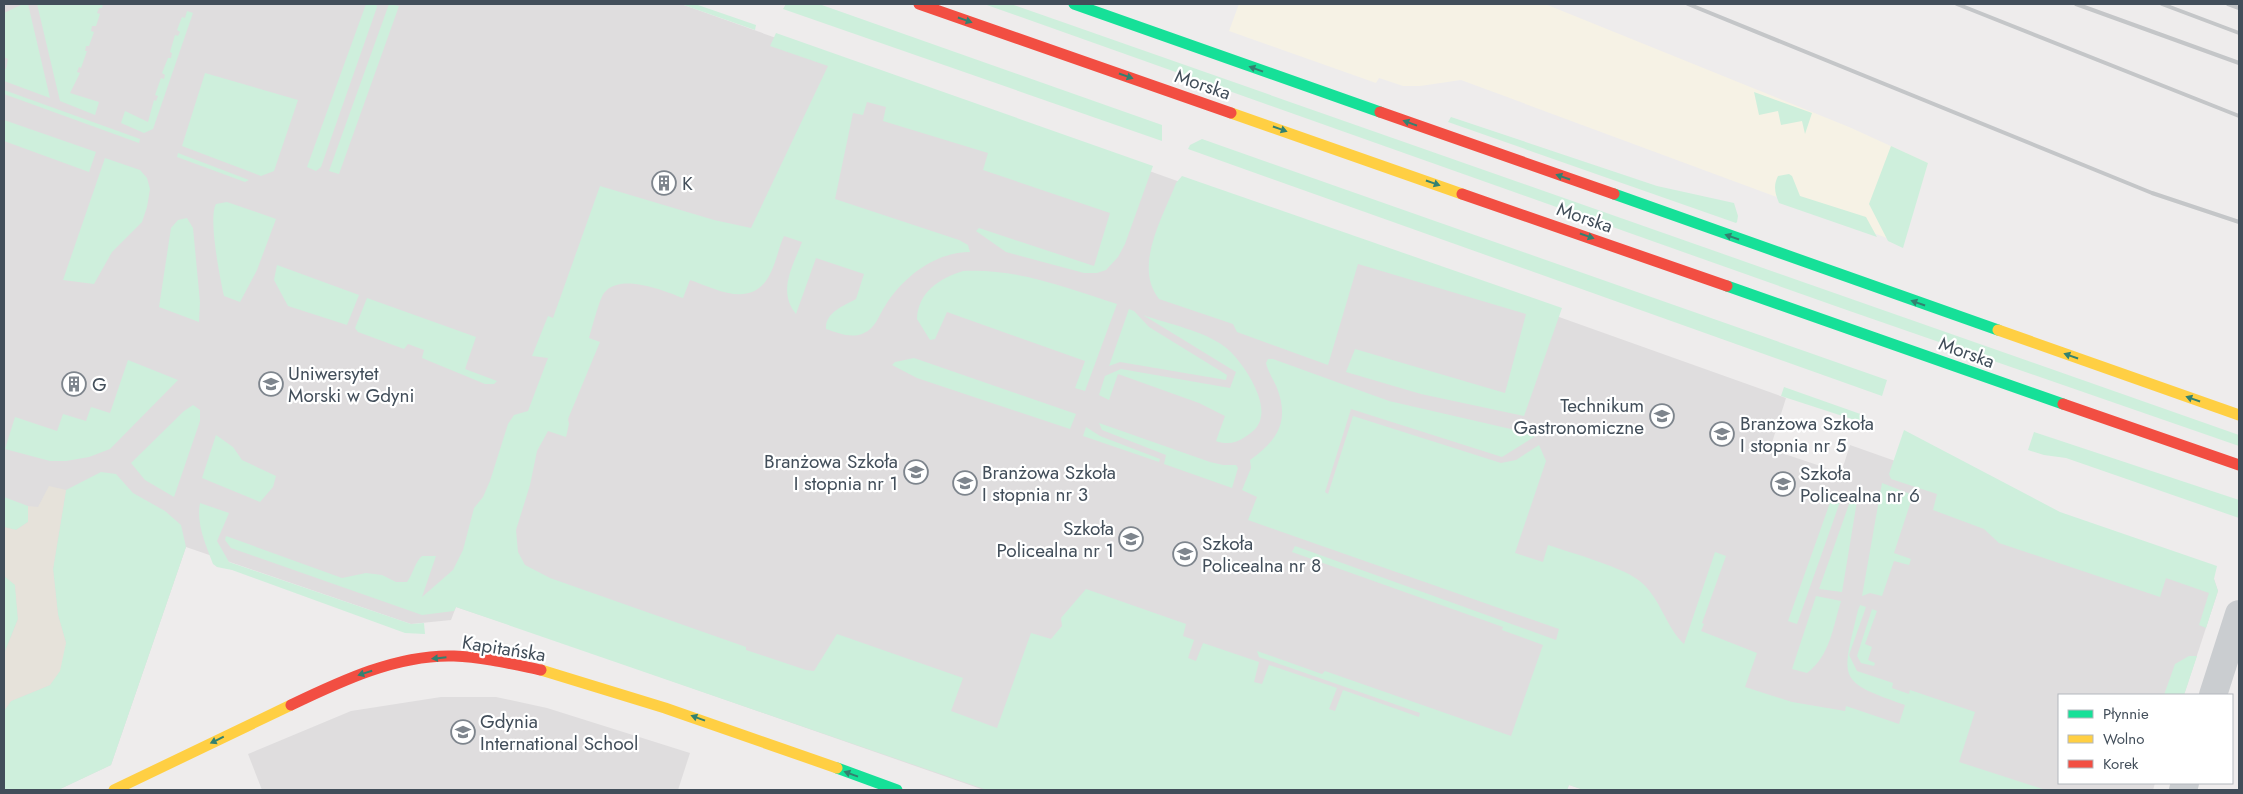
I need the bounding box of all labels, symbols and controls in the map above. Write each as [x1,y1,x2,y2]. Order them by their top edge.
one-way arrow [958,17,973,24]
street label: Morska [1171,62,1234,107]
one-way arrow [1249,65,1264,72]
one-way arrow [1119,73,1134,80]
one-way arrow [1402,119,1417,126]
one-way arrow [1273,126,1288,134]
building icon: K [651,170,677,196]
place label: K [682,170,693,197]
one-way arrow [1555,173,1570,180]
one-way arrow [1426,180,1441,187]
street label: Morska [1553,195,1616,240]
one-way arrow [1580,232,1595,240]
one-way arrow [1725,233,1740,240]
one-way arrow [1910,298,1925,306]
street label: Morska [1935,330,1998,375]
one-way arrow [2063,352,2078,360]
place label: Uniwersytet Morski w Gdyni [288,360,414,409]
building icon: G [61,371,87,397]
place label: G [92,371,107,398]
school or university icon: Uniwersytet Morski w Gdyni [258,371,284,397]
place label: Technikum Gastronomiczne [1514,392,1644,441]
one-way arrow [2185,395,2200,403]
school or university icon: Technikum Gastronomiczne [1649,403,1675,429]
place label: Branżowa Szkoła I stopnia nr 5 [1740,410,1874,459]
school or university icon: Branżowa Szkoła I stopnia nr 5 [1709,421,1735,447]
place label: Branżowa Szkoła I stopnia nr 1 [764,448,898,497]
school or university icon: Branżowa Szkoła I stopnia nr 1 [903,459,929,485]
place label: Branżowa Szkoła I stopnia nr 3 [982,459,1116,508]
place label: Szkoła Policealna nr 6 [1800,460,1920,509]
school or university icon: Branżowa Szkoła I stopnia nr 3 [952,470,978,496]
school or university icon: Szkoła Policealna nr 6 [1770,471,1796,497]
place label: Szkoła Policealna nr 1 [997,515,1114,564]
school or university icon: Szkoła Policealna nr 1 [1118,526,1144,552]
place label: Szkoła Policealna nr 8 [1202,530,1321,579]
school or university icon: Szkoła Policealna nr 8 [1172,541,1198,567]
street label: Kapitańska [460,629,548,668]
one-way arrow [431,654,447,662]
one-way arrow [358,670,373,678]
legend [2058,694,2233,784]
text: Płynnie [2103,703,2149,725]
place label: Gdynia International School [480,708,638,757]
one-way arrow [690,714,705,722]
school or university icon: Gdynia International School [450,719,476,745]
text: Wolno [2103,728,2144,750]
one-way arrow [210,736,225,745]
text: Korek [2103,753,2139,775]
one-way arrow [843,770,858,778]

